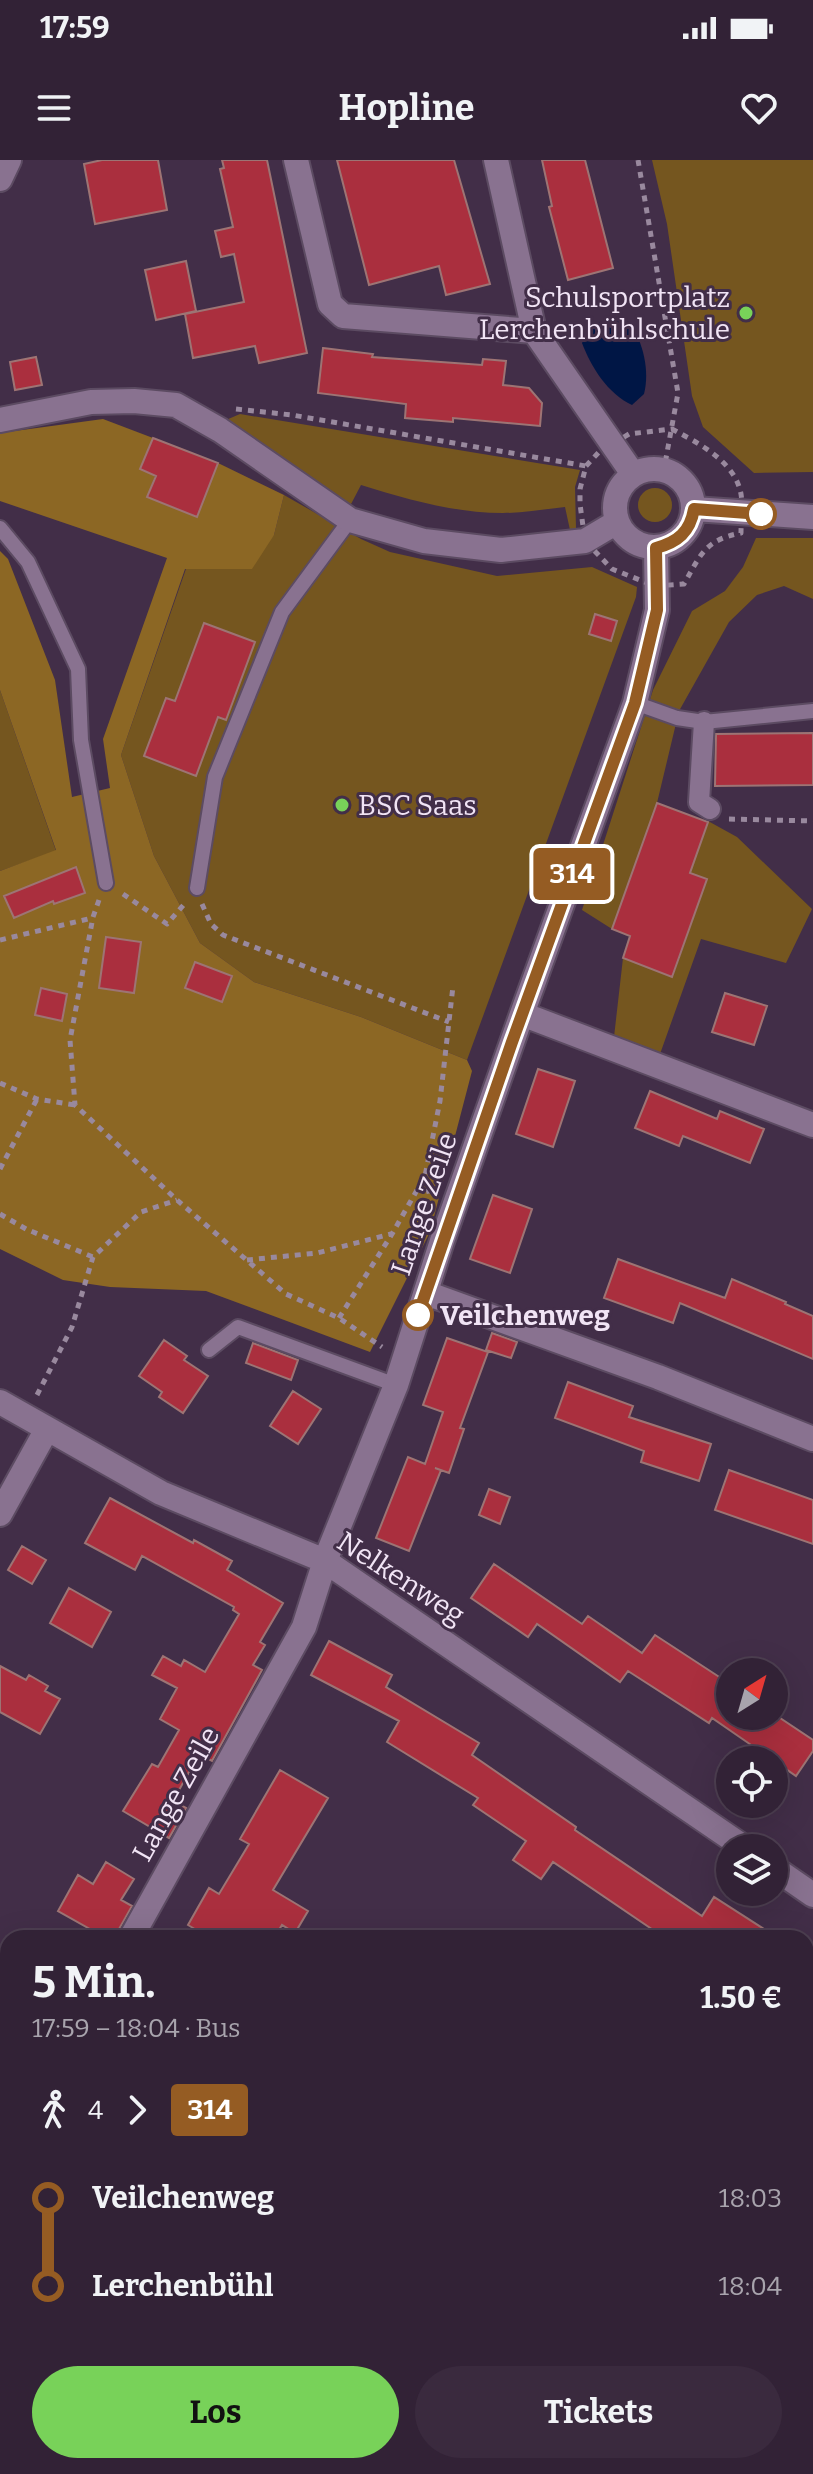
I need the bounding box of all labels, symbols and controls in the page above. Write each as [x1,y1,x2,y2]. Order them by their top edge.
text: 17:59 [40,10,110,46]
icon: menu [32,86,76,130]
text: Hopline [338,86,475,130]
icon: heart [737,86,781,130]
place label: Schulsportplatz Lerchenbühlschule [479,281,730,346]
marker: Schulsportplatz Lerchenbühlschule [737,304,755,322]
unlabelled marker [746,499,776,529]
place label: BSC Saas [358,789,477,822]
marker: BSC Saas [333,796,351,814]
line badge: 314 [526,848,618,900]
text: 314 [549,857,595,890]
street label: Lange Zeile [384,1128,464,1280]
place label: Veilchenweg [440,1299,610,1332]
marker: Veilchenweg [403,1300,433,1330]
street label: Nelkenweg [331,1525,471,1631]
north arrow [716,1658,788,1730]
map controls [716,1658,788,1906]
street label: Lange Zeile [126,1721,226,1867]
button: locate [716,1746,788,1818]
button: layers [716,1834,788,1906]
text: 5 Min. [32,1956,156,2009]
text: 1.50 € [700,1980,782,2016]
text: 17:59 – 18:04 · Bus [32,2013,240,2044]
icon: walk [32,2088,76,2132]
icon: forward [115,2088,159,2132]
text: 314 [187,2093,232,2126]
text: 4 [88,2095,103,2126]
text: Veilchenweg [92,2180,274,2216]
text: 18:03 [719,2183,782,2214]
text: Lerchenbühl [92,2268,274,2304]
text: 18:04 [718,2271,782,2302]
button: Los [32,2366,399,2458]
button: Tickets [415,2366,782,2458]

